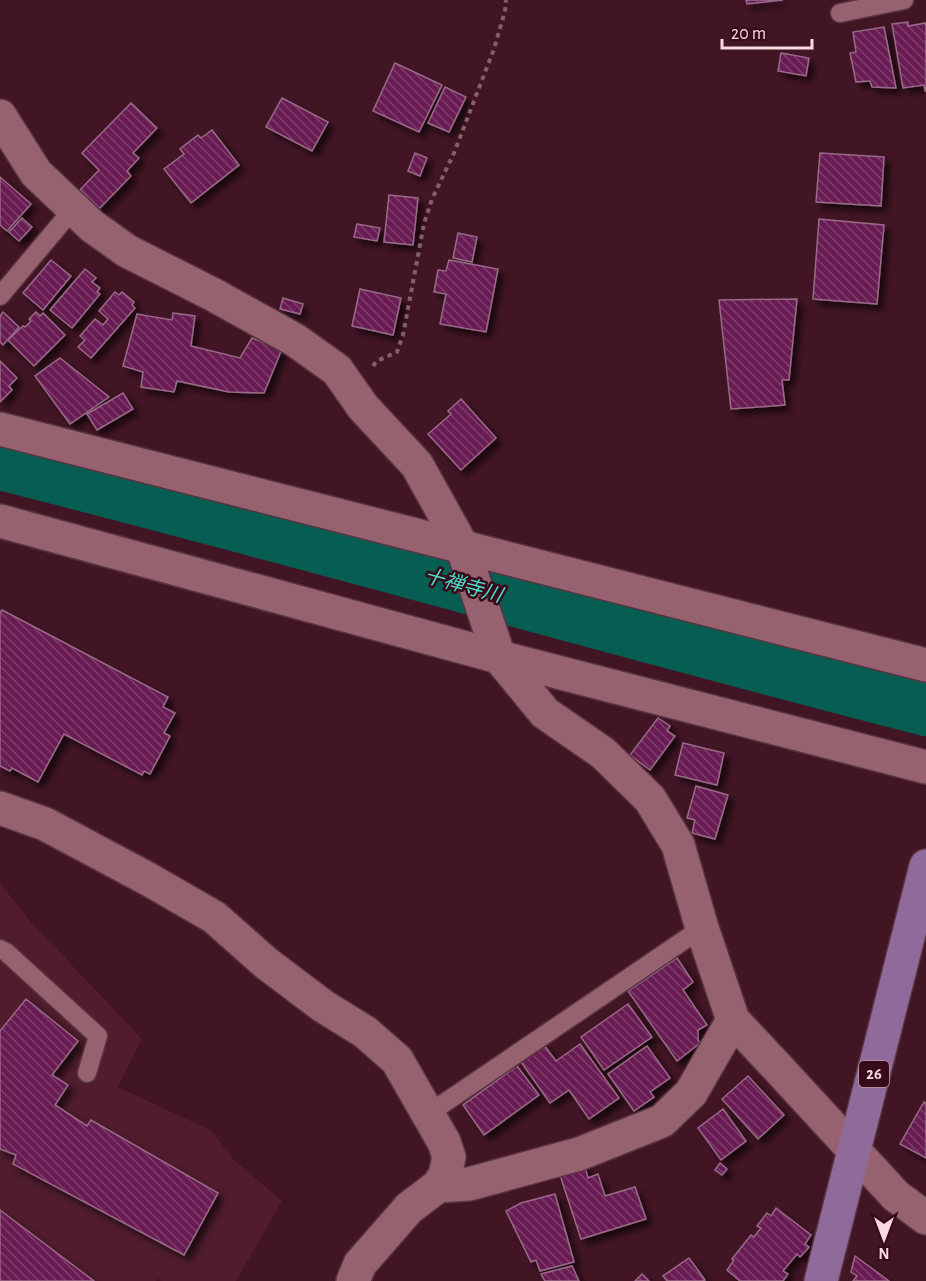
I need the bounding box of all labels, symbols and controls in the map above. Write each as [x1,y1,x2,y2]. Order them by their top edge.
scale bar [722,12,812,50]
text: 20 m [731,25,766,43]
water label: 十禅寺川 [422,565,506,607]
road number: 26 [859,1061,889,1087]
north arrow [854,1209,914,1269]
text: N [878,1245,890,1261]

